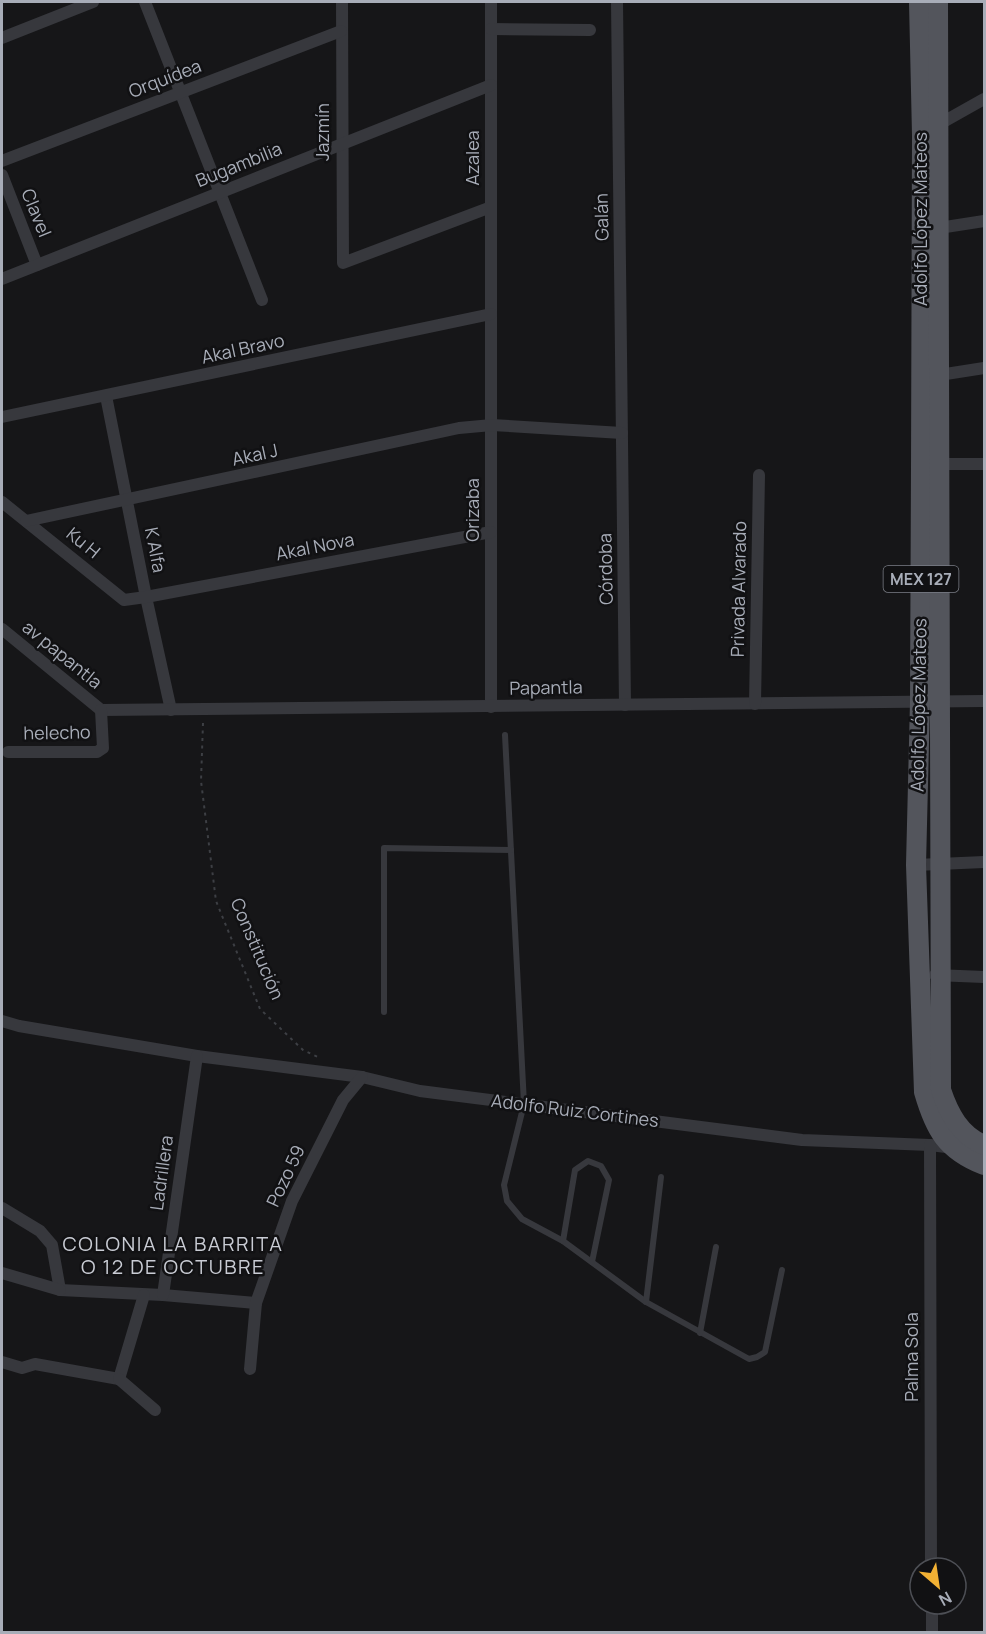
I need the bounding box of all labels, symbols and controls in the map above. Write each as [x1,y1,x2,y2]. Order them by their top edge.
street label: Orquídea [125,53,204,103]
street label: Jazmín [310,103,334,161]
street label: Azalea [460,131,484,185]
street label: Adolfo López Mateos [908,132,932,306]
street label: Bugambilia [192,136,285,192]
street label: Clavel [16,185,57,240]
street label: Galán [589,193,613,241]
street label: Akal Bravo [199,328,287,369]
street label: Akal J [230,437,280,471]
street label: Orizaba [460,478,484,542]
street label: Ku H [62,521,105,563]
street label: Privada Alvarado [725,521,751,657]
street label: K Alfa [140,525,172,574]
street label: Akal Nova [274,527,356,565]
street label: Córdoba [592,533,618,605]
road number: MEX 127 [884,566,958,592]
street label: av papantla [18,615,107,694]
street label: Adolfo López Mateos [904,618,932,792]
street label: Papantla [509,674,583,700]
street label: helecho [23,719,91,745]
street label: Constitución [226,894,290,1003]
street label: Adolfo Ruiz Cortines [490,1088,660,1132]
street label: Ladrillera [144,1134,178,1212]
street label: Pozo 59 [260,1141,310,1210]
district label: COLONIA LA BARRITA O 12 DE OCTUBRE [63,1230,284,1280]
street label: Palma Sola [899,1312,923,1402]
north arrow [908,1556,968,1616]
text: N [935,1587,956,1612]

